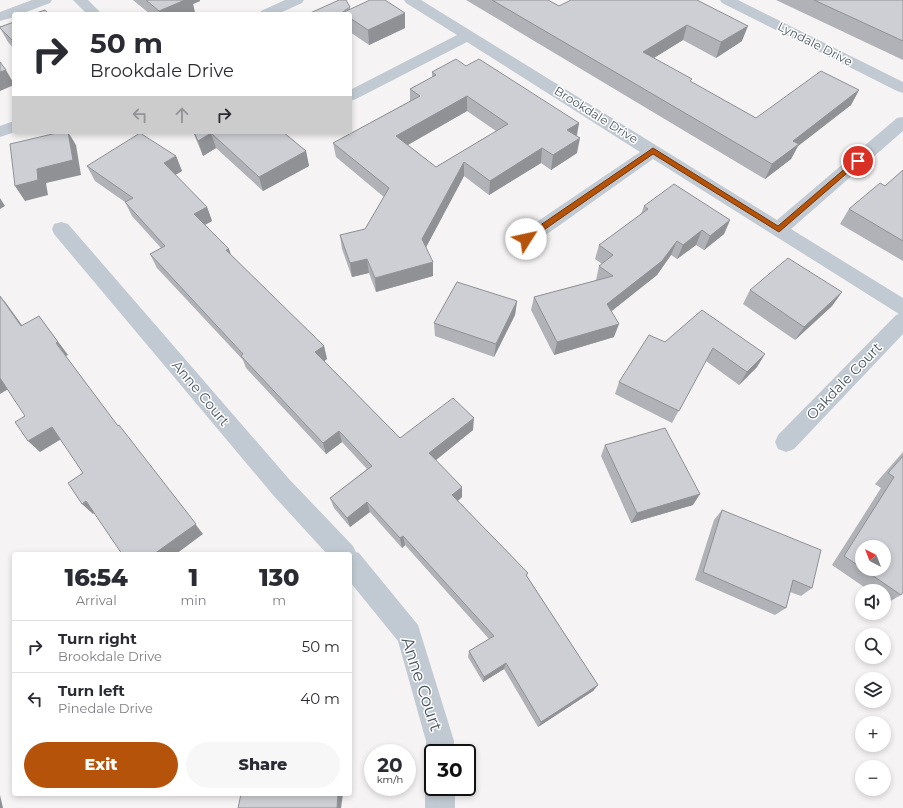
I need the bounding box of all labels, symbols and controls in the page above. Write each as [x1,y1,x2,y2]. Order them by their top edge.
street label: Lyndale Drive [775,18,855,69]
text: 50 m [90,26,163,60]
icon: right [24,28,76,80]
text: Brookdale Drive [90,60,234,82]
street label: Brookdale Drive [552,83,641,146]
icon: left [129,104,151,126]
icon: ahead [171,104,193,126]
icon: right [213,104,235,126]
pin [841,144,875,178]
icon: arrive [847,150,869,172]
position arrow [505,218,547,260]
street label: Oakdale Court [802,338,886,424]
street label: Anne Court [168,356,234,430]
north arrow [855,540,891,576]
map controls [855,540,891,796]
text: 16:54 [64,563,128,592]
text: 1 [189,563,198,592]
text: 130 [259,563,300,592]
button: sound [855,584,891,620]
text: Arrival [76,592,117,608]
text: min [180,592,206,608]
text: m [272,592,286,608]
button: search [855,628,891,664]
text: Turn right [58,629,137,648]
street label: Anne Court [397,634,447,734]
icon: right [24,636,46,658]
text: 50 m [302,637,340,656]
text: Brookdale Drive [58,648,162,664]
button: layers [855,672,891,708]
text: Turn left [58,681,125,700]
icon: left [24,688,46,710]
text: 40 m [300,689,340,708]
text: Pinedale Drive [58,700,153,716]
button: + [855,716,891,752]
button: Exit [24,742,178,788]
button: Share [186,742,340,788]
speed limit sign: 30 [424,744,476,796]
text: 20 [377,753,403,777]
button: − [855,760,891,796]
text: km/h [377,773,403,786]

